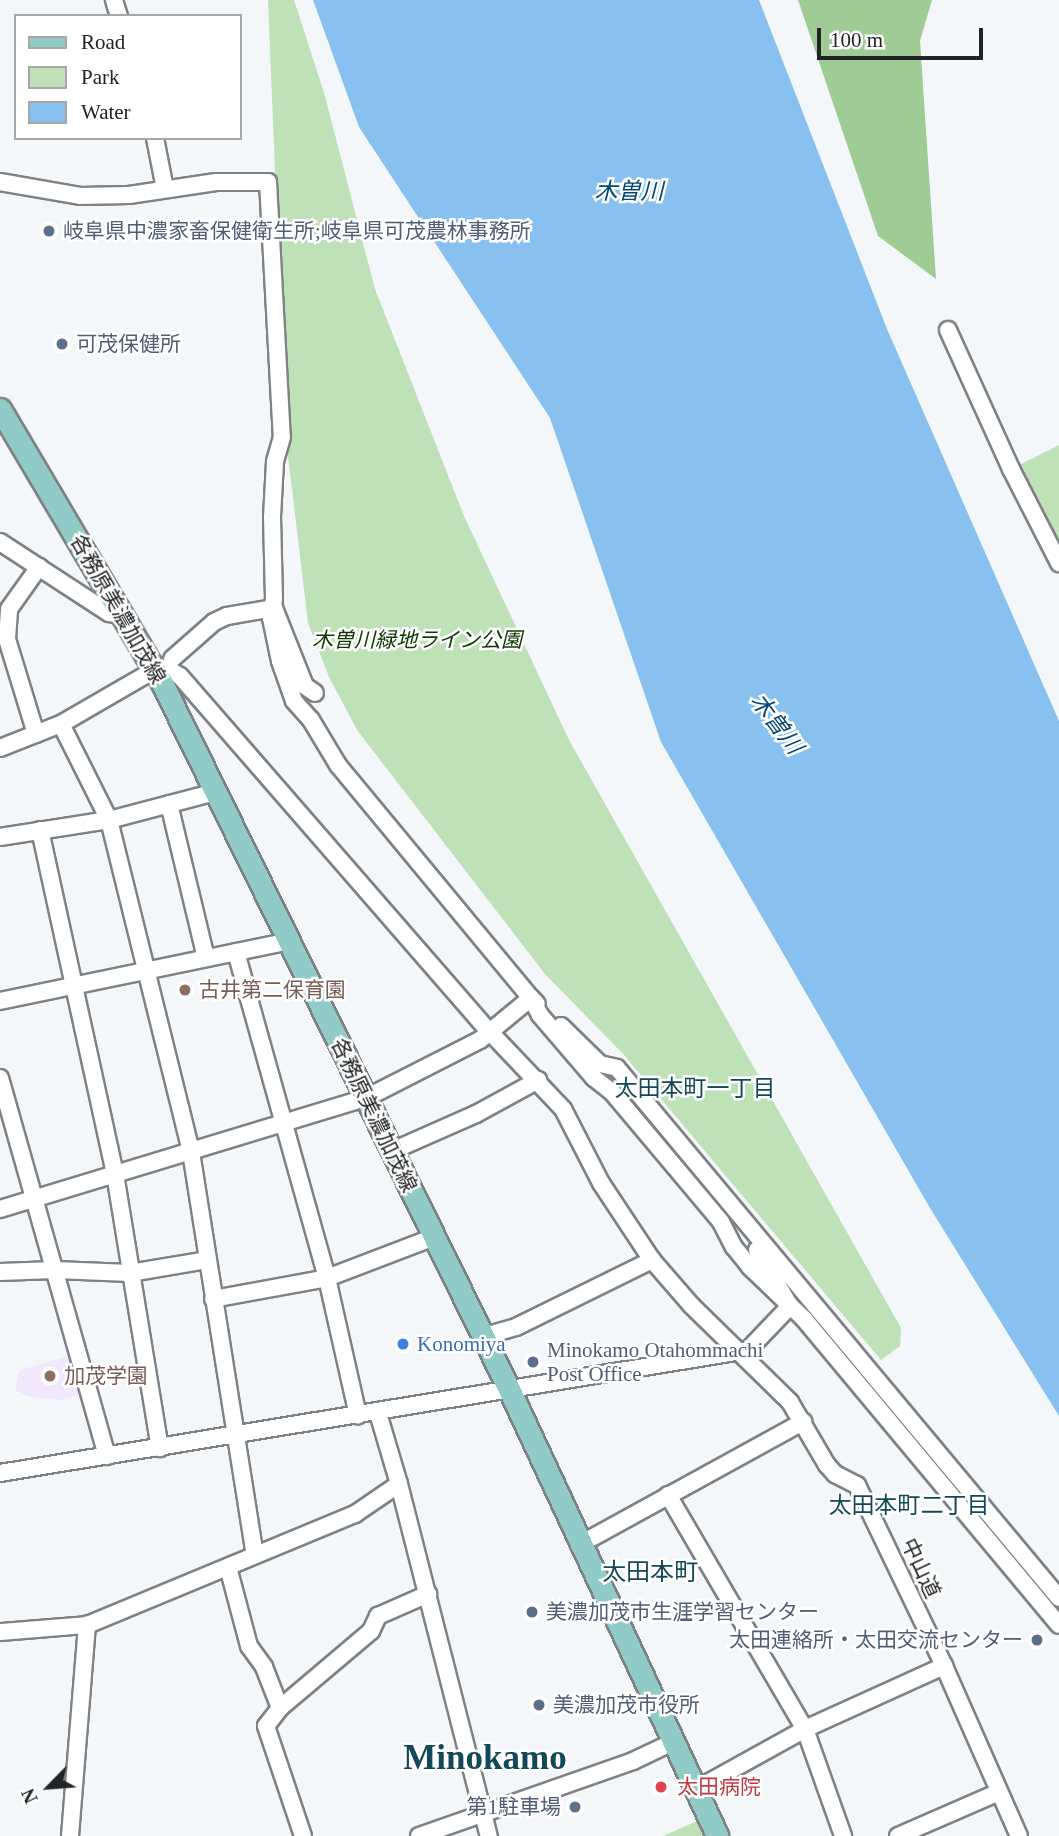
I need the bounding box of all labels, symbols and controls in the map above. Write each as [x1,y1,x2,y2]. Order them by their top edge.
legend [14,14,242,140]
scale bar [821,14,987,58]
text: 100 m [830,28,883,52]
text: Road [81,30,125,54]
text: Park [81,65,120,89]
text: Water [81,100,131,124]
water label: 木曽川 [595,178,663,206]
place label: 岐阜県中濃家畜保健衛生所;岐阜県可茂農林事務所 [63,218,531,244]
marker: 岐阜県中濃家畜保健衛生所;岐阜県可茂農林事務所 [41,223,57,239]
place label: 可茂保健所 [76,331,181,357]
marker: 可茂保健所 [54,336,70,352]
street label: 各務原美濃加茂線 [65,530,171,688]
park label: 木曽川緑地ライン公園 [312,627,522,653]
water label: 木曽川 [744,688,808,760]
place label: 古井第二保育園 [199,977,346,1003]
marker: 古井第二保育園 [177,982,193,998]
street label: 各務原美濃加茂線 [326,1034,422,1196]
district label: 太田本町一丁目 [615,1075,775,1103]
place label: Konomiya [417,1331,506,1357]
marker: Konomiya [395,1336,411,1352]
place label: Minokamo Otahommachi Post Office [547,1337,763,1387]
marker: Minokamo Otahommachi Post Office [525,1354,541,1370]
place label: 加茂学園 [64,1363,148,1389]
marker: 加茂学園 [42,1368,58,1384]
district label: 太田本町二丁目 [829,1492,989,1520]
street label: 中山道 [896,1534,946,1602]
district label: 太田本町 [602,1559,698,1587]
place label: 美濃加茂市生涯学習センター [546,1599,819,1625]
marker: 美濃加茂市生涯学習センター [524,1604,540,1620]
place label: 太田連絡所・太田交流センター [729,1627,1023,1653]
marker: 太田連絡所・太田交流センター [1029,1632,1045,1648]
place label: 美濃加茂市役所 [553,1692,700,1718]
marker: 美濃加茂市役所 [531,1697,547,1713]
district label: Minokamo [403,1737,567,1779]
north arrow [14,1752,84,1822]
place label: 太田病院 [677,1774,761,1800]
marker: 太田病院 [651,1777,671,1797]
text: N [17,1785,42,1807]
place label: 第1駐車場 [467,1794,561,1820]
marker: 第1駐車場 [567,1799,583,1815]

